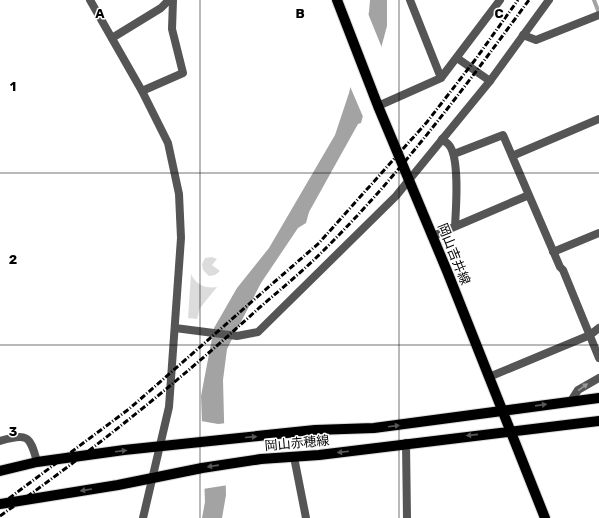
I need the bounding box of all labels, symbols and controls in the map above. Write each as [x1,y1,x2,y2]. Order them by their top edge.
text: A [95,6,105,21]
text: B [295,6,305,21]
text: C [494,6,504,21]
text: 1 [10,79,16,94]
street label: 岡山吉井線 [435,221,473,287]
text: 2 [9,252,17,267]
one-way arrow [577,383,588,391]
one-way arrow [535,402,547,408]
one-way arrow [388,423,400,429]
text: 3 [9,424,18,439]
one-way arrow [465,432,478,438]
street label: 岡山赤穂線 [264,433,330,453]
one-way arrow [244,434,257,441]
one-way arrow [115,447,127,454]
one-way arrow [337,448,349,455]
one-way arrow [207,463,219,469]
one-way arrow [80,487,92,493]

